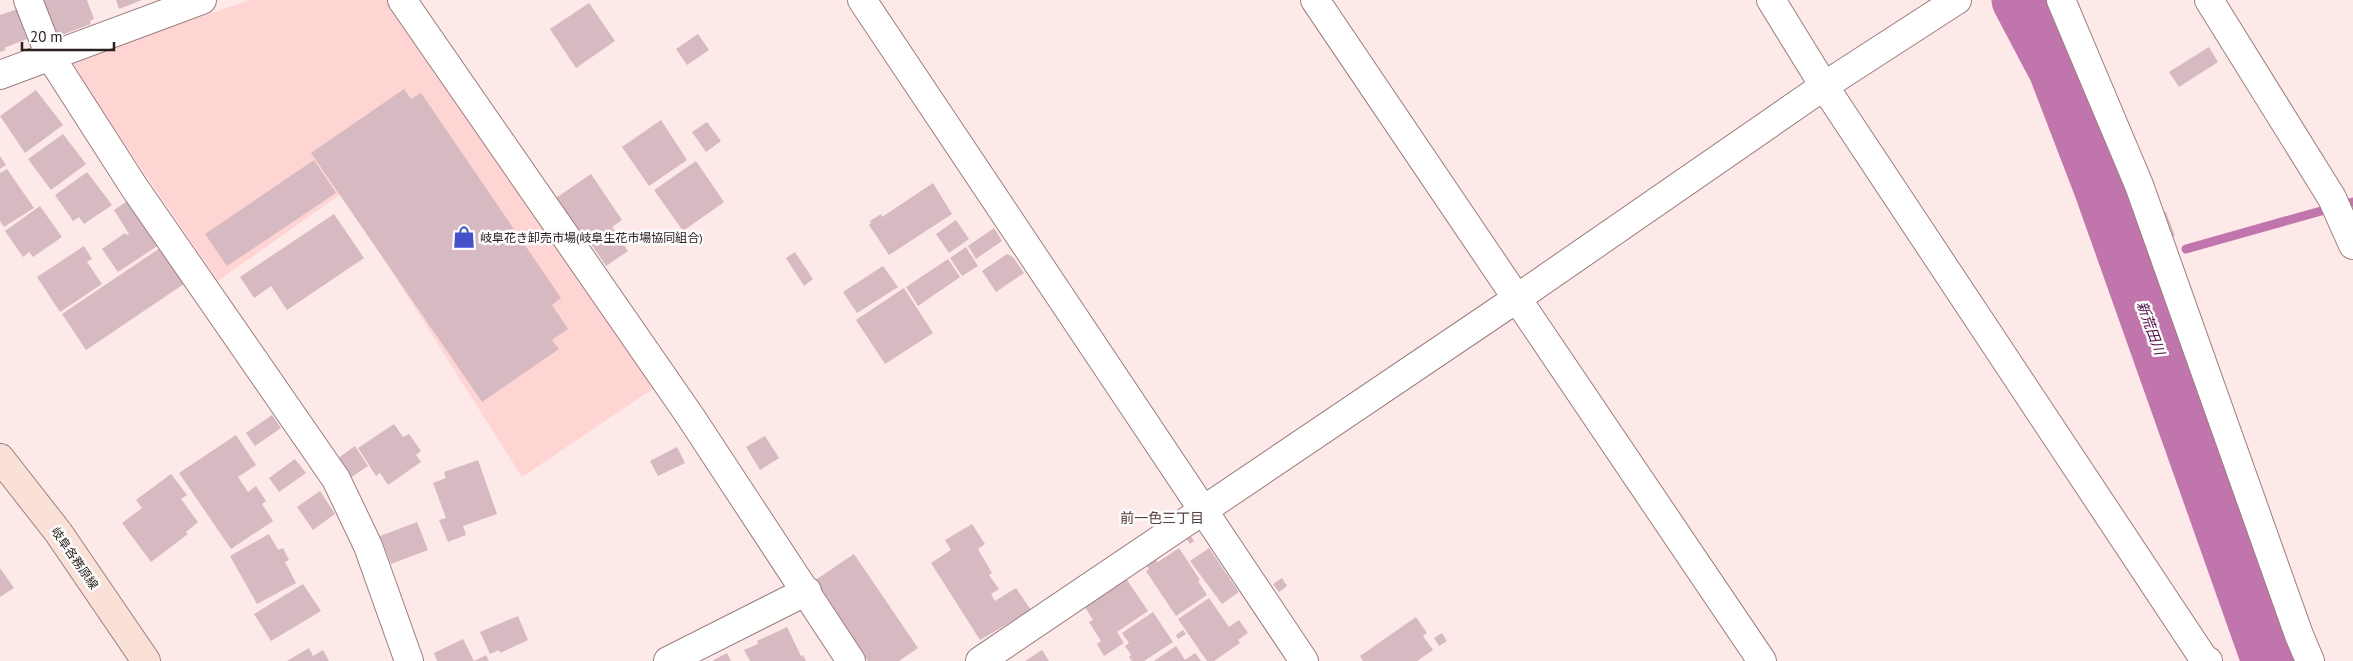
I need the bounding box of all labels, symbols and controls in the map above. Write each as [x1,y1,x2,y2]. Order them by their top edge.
scale bar [22,20,115,52]
text: 20 m [30,27,63,46]
shop icon: 岐阜花き卸売市場(岐阜生花市場協同組合) [451,224,477,250]
place label: 岐阜花き卸売市場(岐阜生花市場協同組合) [480,230,703,245]
water label: 新荒田川 [2133,299,2170,359]
district label: 前一色三丁目 [1120,509,1204,527]
street label: 岐阜各務原線 [48,524,102,592]

